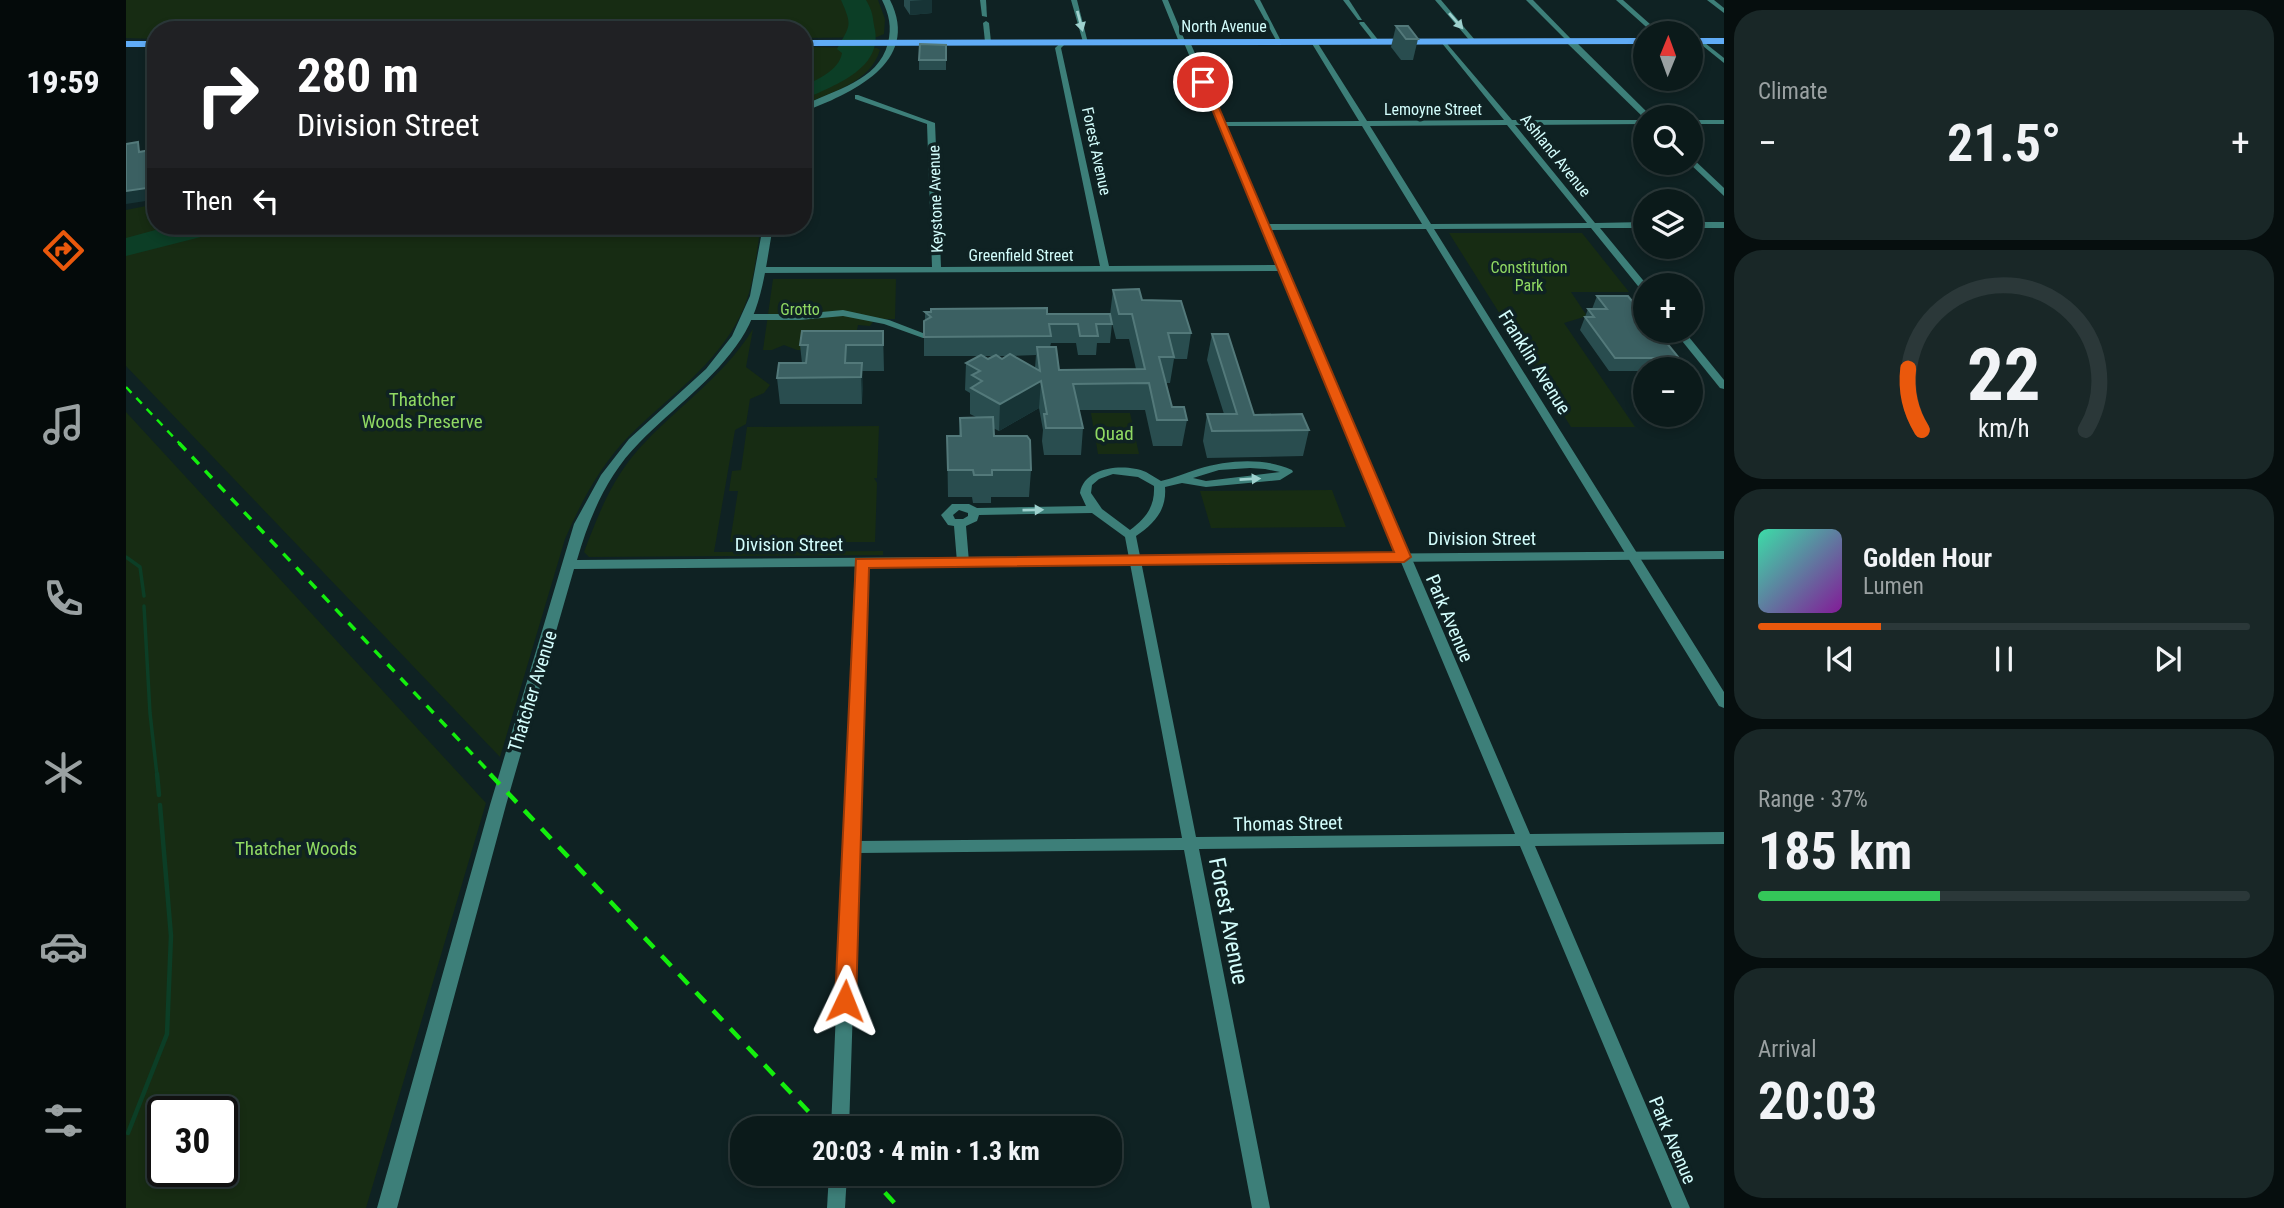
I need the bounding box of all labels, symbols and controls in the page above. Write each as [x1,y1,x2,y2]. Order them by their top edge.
one-way arrow [1075,10,1086,32]
one-way arrow [1448,12,1463,29]
street label: North Avenue [1181,17,1267,36]
north arrow [1633,21,1703,91]
map controls [1633,21,1703,427]
text: 280 m [297,47,419,104]
icon: right [182,49,273,140]
pin [1173,52,1233,112]
text: 19:59 [26,63,100,101]
icon: arrive [1184,63,1222,101]
text: Climate [1758,78,1828,105]
street label: Lemoyne Street [1384,100,1482,119]
street label: Forest Avenue [1078,105,1115,197]
button: search [1633,105,1703,175]
text: Division Street [297,106,479,144]
street label: Ashland Avenue [1516,110,1595,201]
text: 21.5° [1947,113,2061,174]
text: − [1758,121,1777,165]
text: + [2231,121,2250,165]
street label: Keystone Avenue [924,145,947,253]
icon: left [247,182,285,220]
text: Then [182,186,233,216]
button: layers [1633,189,1703,259]
icon: directions [39,226,88,275]
street label: Greenfield Street [968,246,1074,265]
park label: Constitution Park [1490,258,1568,295]
button: + [1633,273,1703,343]
park label: Grotto [780,300,820,319]
street label: Franklin Avenue [1494,306,1576,419]
text: 22 [1967,333,2041,419]
button: − [1633,357,1703,427]
park label: Thatcher Woods Preserve [361,388,483,433]
icon: music [39,400,88,449]
text: km/h [1978,414,2030,443]
park label: Quad [1094,422,1134,445]
one-way arrow [1239,474,1261,485]
one-way arrow [1022,504,1044,516]
street label: Division Street [1428,527,1536,550]
street label: Division Street [735,533,843,556]
text: Golden Hour [1863,543,1992,573]
street label: Park Avenue [1421,571,1478,666]
text: Lumen [1863,573,1924,600]
icon: phone [39,574,88,623]
street label: Thatcher Avenue [503,628,562,755]
icon: previous [1821,640,1859,678]
icon: pause [1985,640,2023,678]
icon: next [2149,640,2187,678]
icon: climate [39,748,88,797]
text: Range · 37% [1758,786,1868,813]
street label: Thomas Street [1233,811,1343,836]
text: 185 km [1758,821,1912,882]
park label: Thatcher Woods [235,837,357,860]
street label: Forest Avenue [1203,855,1254,987]
icon: car [39,922,88,971]
position arrow [808,964,882,1038]
text: Arrival [1758,1036,1817,1063]
text: 20:03 [1758,1071,1877,1132]
street label: Park Avenue [1644,1093,1701,1188]
icon: filters [39,1096,88,1145]
speed limit sign: 30 [147,1096,238,1187]
text: 20:03 · 4 min · 1.3 km [812,1136,1040,1166]

